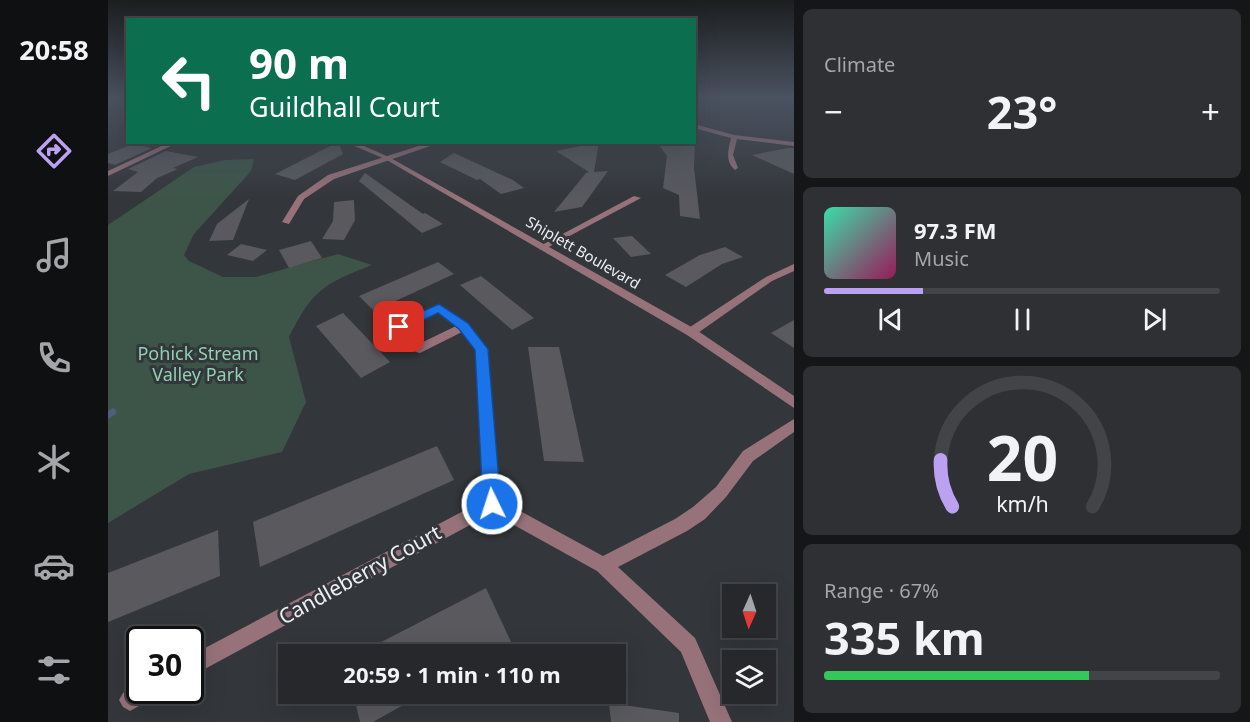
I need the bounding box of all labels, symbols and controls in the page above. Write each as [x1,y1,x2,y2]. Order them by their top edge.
text: 20:58 [19,31,89,68]
text: 90 m [249,34,349,91]
icon: left [150,42,228,120]
text: Climate [824,51,895,78]
text: 23° [987,81,1057,142]
text: Guildhall Court [249,88,440,125]
text: − [824,89,843,134]
text: + [1201,89,1220,134]
icon: directions [33,130,75,172]
street label: Shiplett Boulevard [523,211,644,293]
text: 97.3 FM [914,215,996,245]
icon: music [33,234,75,276]
text: Music [914,245,969,272]
pin [373,301,424,352]
icon: previous [874,303,907,336]
icon: pause [1006,303,1039,336]
icon: next [1138,303,1171,336]
icon: arrive [382,310,415,343]
icon: phone [33,337,75,379]
park label: Pohick Stream Valley Park [137,341,259,386]
text: 20 [986,414,1058,499]
icon: climate [33,441,75,483]
position arrow [460,472,524,536]
text: km/h [996,490,1048,519]
street label: Candleberry Court [273,518,446,630]
icon: car [33,545,75,587]
text: Range · 67% [824,577,939,604]
north arrow [722,584,776,638]
map controls [722,584,776,704]
text: 335 km [824,607,985,668]
speed limit sign: 30 [126,626,204,704]
icon: filters [33,649,75,691]
button: layers [722,650,776,704]
text: 20:59 · 1 min · 110 m [343,659,561,689]

